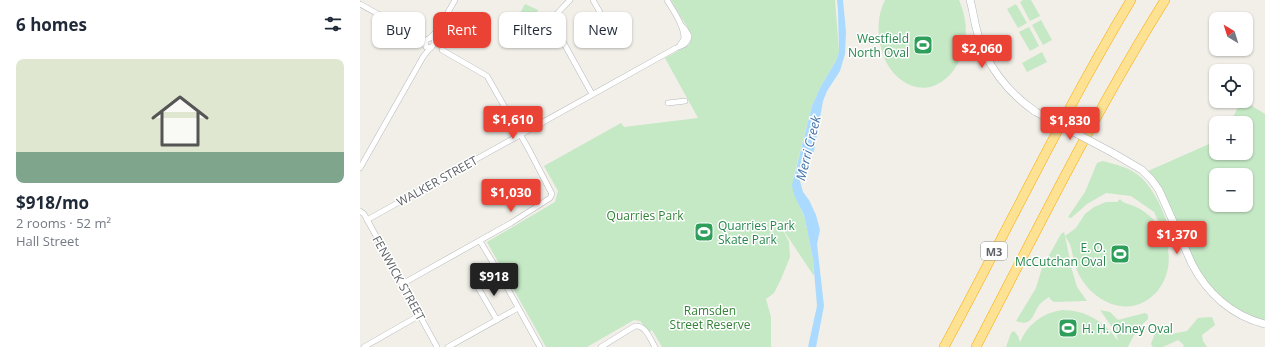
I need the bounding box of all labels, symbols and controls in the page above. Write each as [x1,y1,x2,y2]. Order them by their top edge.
chip: Buy [372,12,425,48]
chip: Rent [433,12,491,48]
chip: Filters [499,12,566,48]
chip: New [574,12,632,48]
north arrow [1209,12,1253,56]
map controls [1209,12,1253,212]
text: 6 homes [16,13,87,36]
icon: filters [322,13,344,35]
place label: Westfield North Oval [848,30,909,61]
sports icon: Westfield North Oval [912,34,934,56]
pin: $2,060 [949,35,1015,69]
text: $2,060 [962,39,1002,57]
button: locate [1209,64,1253,108]
icon: home [144,85,216,157]
pin: $1,610 [480,106,546,140]
pin: $1,830 [1037,107,1103,141]
text: $1,610 [493,110,533,128]
text: $1,830 [1050,111,1090,129]
water label: Merri Creek [791,113,825,182]
button: + [1209,116,1253,160]
street label: WALKER STREET [394,152,481,210]
button: − [1209,168,1253,212]
pin: $1,030 [478,179,544,213]
text: $1,030 [491,183,531,201]
text: $918/mo [16,191,89,214]
park label: Quarries Park [607,207,684,224]
text: 2 rooms · 52 m² [16,214,111,232]
place label: Quarries Park Skate Park [718,217,796,248]
sports icon: Quarries Park Skate Park [693,221,715,243]
pin: $1,370 [1144,221,1210,255]
text: $1,370 [1157,225,1197,243]
text: Hall Street [16,232,79,250]
street label: FENWICK STREET [369,232,430,324]
place label: E. O. McCutchan Oval [1015,239,1106,270]
road number: M3 [981,242,1007,260]
sports icon: E. O. McCutchan Oval [1109,243,1131,265]
pin: $918 [470,263,518,297]
text: $918 [479,267,509,285]
park label: Ramsden Street Reserve [670,302,751,333]
sports icon: H. H. Olney Oval [1057,317,1079,339]
place label: H. H. Olney Oval [1082,320,1173,337]

